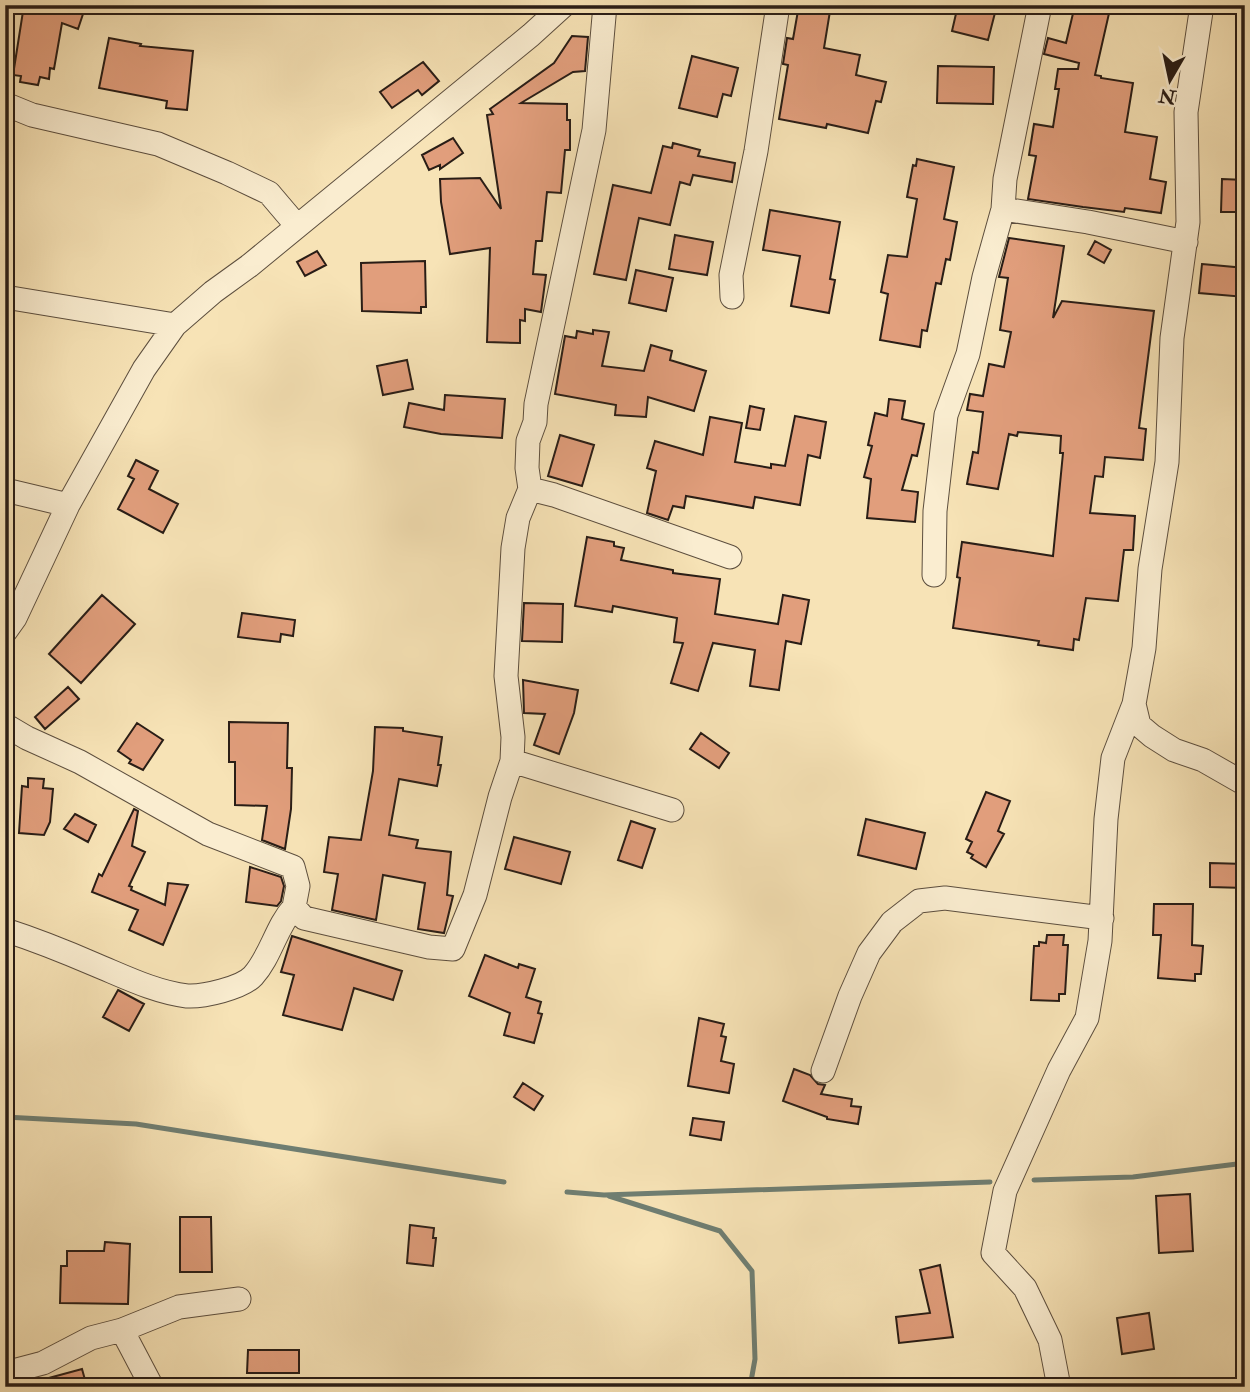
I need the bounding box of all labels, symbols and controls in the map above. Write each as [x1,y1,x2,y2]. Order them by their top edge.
north arrow [1134,46,1204,116]
text: N [1156,82,1179,109]

